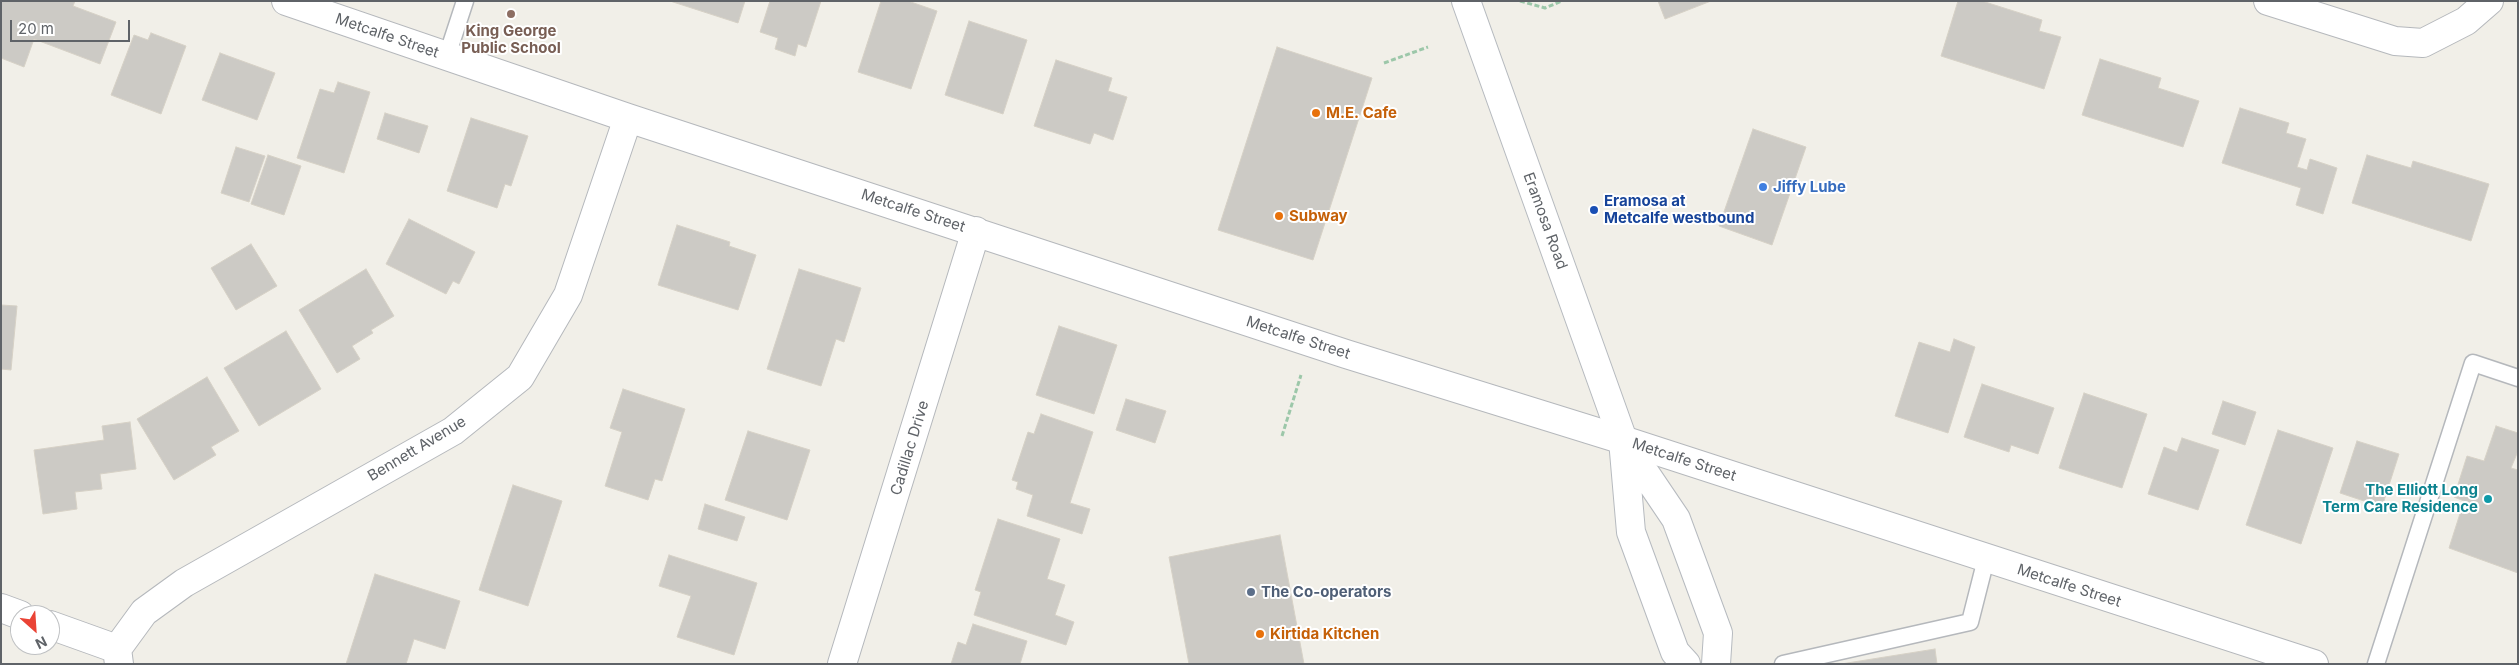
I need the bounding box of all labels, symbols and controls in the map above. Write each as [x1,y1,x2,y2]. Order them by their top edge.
marker: King George Public School [505,8,517,20]
scale bar [12,10,132,42]
street label: Metcalfe Street [333,10,441,62]
text: 20 m [18,19,54,38]
place label: King George Public School [461,22,561,57]
place label: M.E. Cafe [1326,104,1397,122]
marker: M.E. Cafe [1310,107,1322,119]
street label: Eramosa Road [1519,170,1571,272]
place label: Jiffy Lube [1773,178,1846,196]
marker: Jiffy Lube [1757,181,1769,193]
street label: Metcalfe Street [859,186,967,236]
place label: Eramosa at Metcalfe westbound [1604,192,1754,227]
marker: Eramosa at Metcalfe westbound [1588,204,1600,216]
place label: Subway [1289,207,1348,225]
marker: Subway [1273,210,1285,222]
street label: Metcalfe Street [1244,313,1352,363]
street label: Cadillac Drive [887,399,933,497]
street label: Bennett Avenue [365,413,469,485]
street label: Metcalfe Street [1630,435,1738,485]
place label: The Elliott Long Term Care Residence [2322,481,2478,516]
marker: The Elliott Long Term Care Residence [2482,493,2494,505]
street label: Metcalfe Street [2015,561,2123,611]
place label: The Co-operators [1261,583,1391,601]
marker: The Co-operators [1245,586,1257,598]
north arrow [10,605,60,655]
place label: Kirtida Kitchen [1270,625,1379,643]
marker: Kirtida Kitchen [1254,628,1266,640]
text: N [33,633,50,653]

